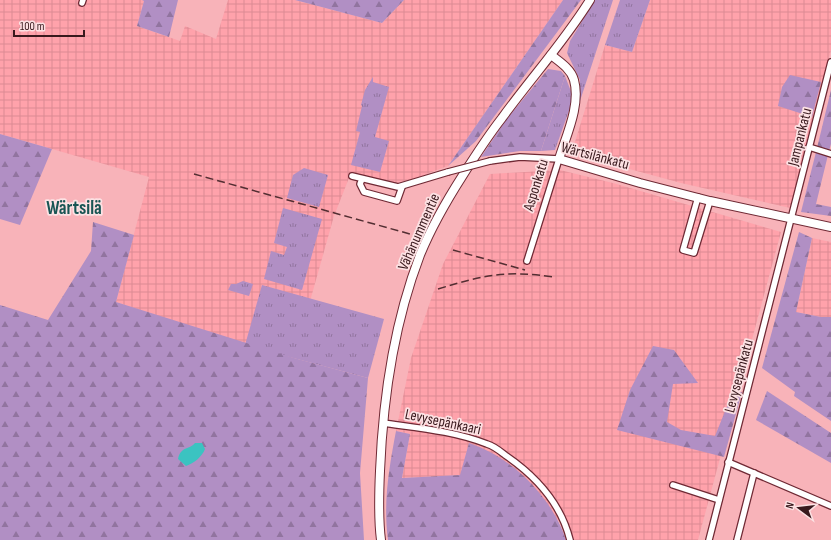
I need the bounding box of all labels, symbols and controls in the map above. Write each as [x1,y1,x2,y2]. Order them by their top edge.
scale bar [14,12,84,38]
text: 100 m [20,19,45,34]
street label: Jampankatu [783,106,816,169]
street label: Wärtsilänkatu [559,138,631,174]
street label: Asponkatu [519,157,553,214]
street label: Vähänummentie [394,191,444,273]
district label: Wärtsilä [46,197,102,220]
street label: Levysepänkatu [720,337,758,415]
street label: Levysepänkaari [403,405,483,439]
north arrow [779,488,819,528]
text: N [783,501,797,510]

